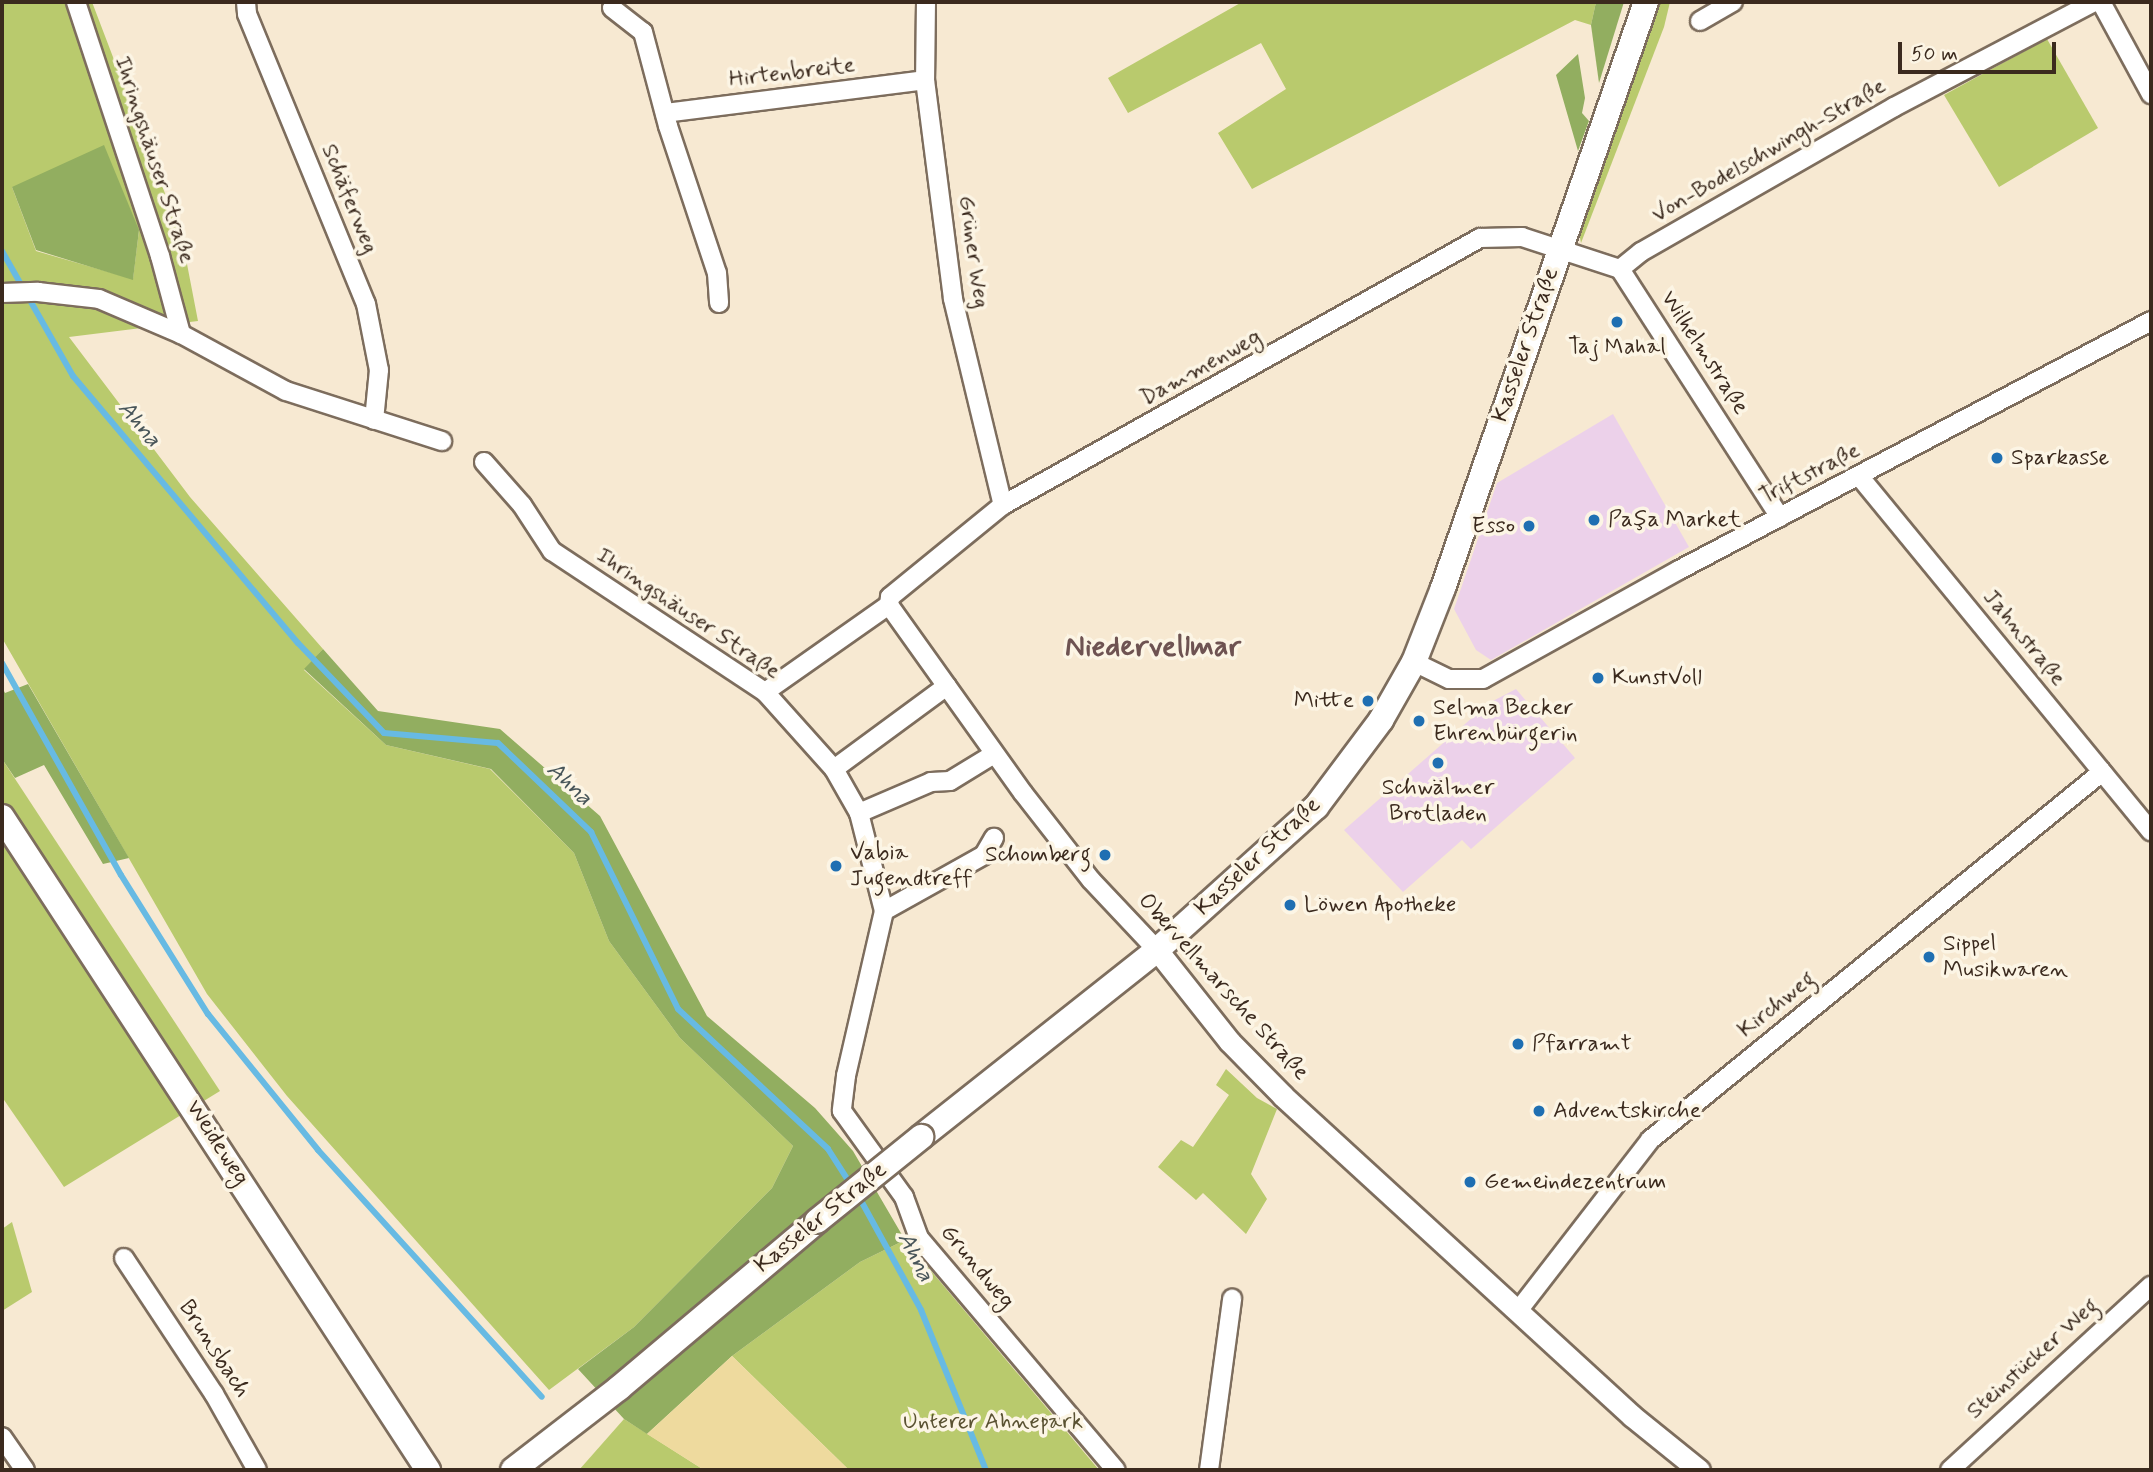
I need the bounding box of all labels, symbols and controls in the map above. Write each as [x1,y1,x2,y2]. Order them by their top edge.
scale bar [1901,28,2058,72]
text: 50 m [1911,40,1958,68]
street label: Hirtenbreite [727,52,857,94]
street label: Ihringshäuser Straße [108,55,200,265]
street label: Von-Bodelschwingh-Straße [1647,73,1891,229]
street label: Schäferweg [314,140,384,258]
street label: Grüner Weg [951,193,995,311]
street label: Kasseler Straße [1487,266,1565,424]
street label: Wilhelmstraße [1654,286,1754,420]
marker: Taj Mahal [1609,314,1625,330]
street label: Dammenweg [1136,324,1266,412]
place label: Taj Mahal [1569,333,1665,361]
water label: Ahna [111,395,167,453]
street label: Triftstraße [1755,437,1865,511]
place label: Sparkasse [2011,444,2109,472]
marker: Sparkasse [1989,450,2005,466]
place label: Paşa Market [1608,506,1742,534]
place label: Esso [1472,512,1515,540]
marker: Paşa Market [1586,512,1602,528]
marker: Esso [1521,518,1537,534]
street label: Ihringshäuser Straße [592,543,784,685]
street label: Jahnstraße [1977,584,2071,692]
district label: Niedervellmar [1065,629,1241,665]
place label: KunstVoll [1612,664,1702,692]
marker: KunstVoll [1590,670,1606,686]
place label: Mitte [1294,687,1354,715]
marker: Mitte [1360,693,1376,709]
place label: Selma Becker Ehrenbürgerin [1433,694,1578,748]
marker: Selma Becker Ehrenbürgerin [1411,713,1427,729]
marker: Schwälmer Brotladen [1430,755,1446,771]
water label: Ahna [540,756,598,812]
place label: Schwälmer Brotladen [1382,774,1494,828]
street label: Kasseler Straße [1191,793,1325,921]
place label: Vabia Jugendtreff [850,839,973,893]
place label: Schomberg [985,841,1091,869]
marker: Schomberg [1097,847,1113,863]
marker: Vabia Jugendtreff [828,858,844,874]
street label: Obervellmarsche Straße [1132,888,1314,1086]
place label: Löwen Apotheke [1304,891,1456,919]
marker: Löwen Apotheke [1282,897,1298,913]
place label: Sippel Musikwaren [1943,930,2068,984]
marker: Sippel Musikwaren [1921,949,1937,965]
street label: Kirchweg [1733,965,1821,1045]
place label: Pfarramt [1532,1030,1631,1058]
marker: Pfarramt [1510,1036,1526,1052]
street label: Weideweg [179,1095,255,1191]
place label: Adventskirche [1553,1097,1701,1125]
marker: Adventskirche [1531,1103,1547,1119]
street label: Kasseler Straße [751,1158,891,1278]
place label: Gemeindezentrum [1484,1168,1666,1196]
marker: Gemeindezentrum [1462,1174,1478,1190]
street label: Grundweg [934,1219,1020,1315]
water label: Ahna [890,1227,940,1287]
street label: Steinstücker Weg [1961,1293,2105,1425]
street label: Brunsbach [172,1295,256,1403]
park label: Unterer Ahnepark [905,1408,1081,1436]

